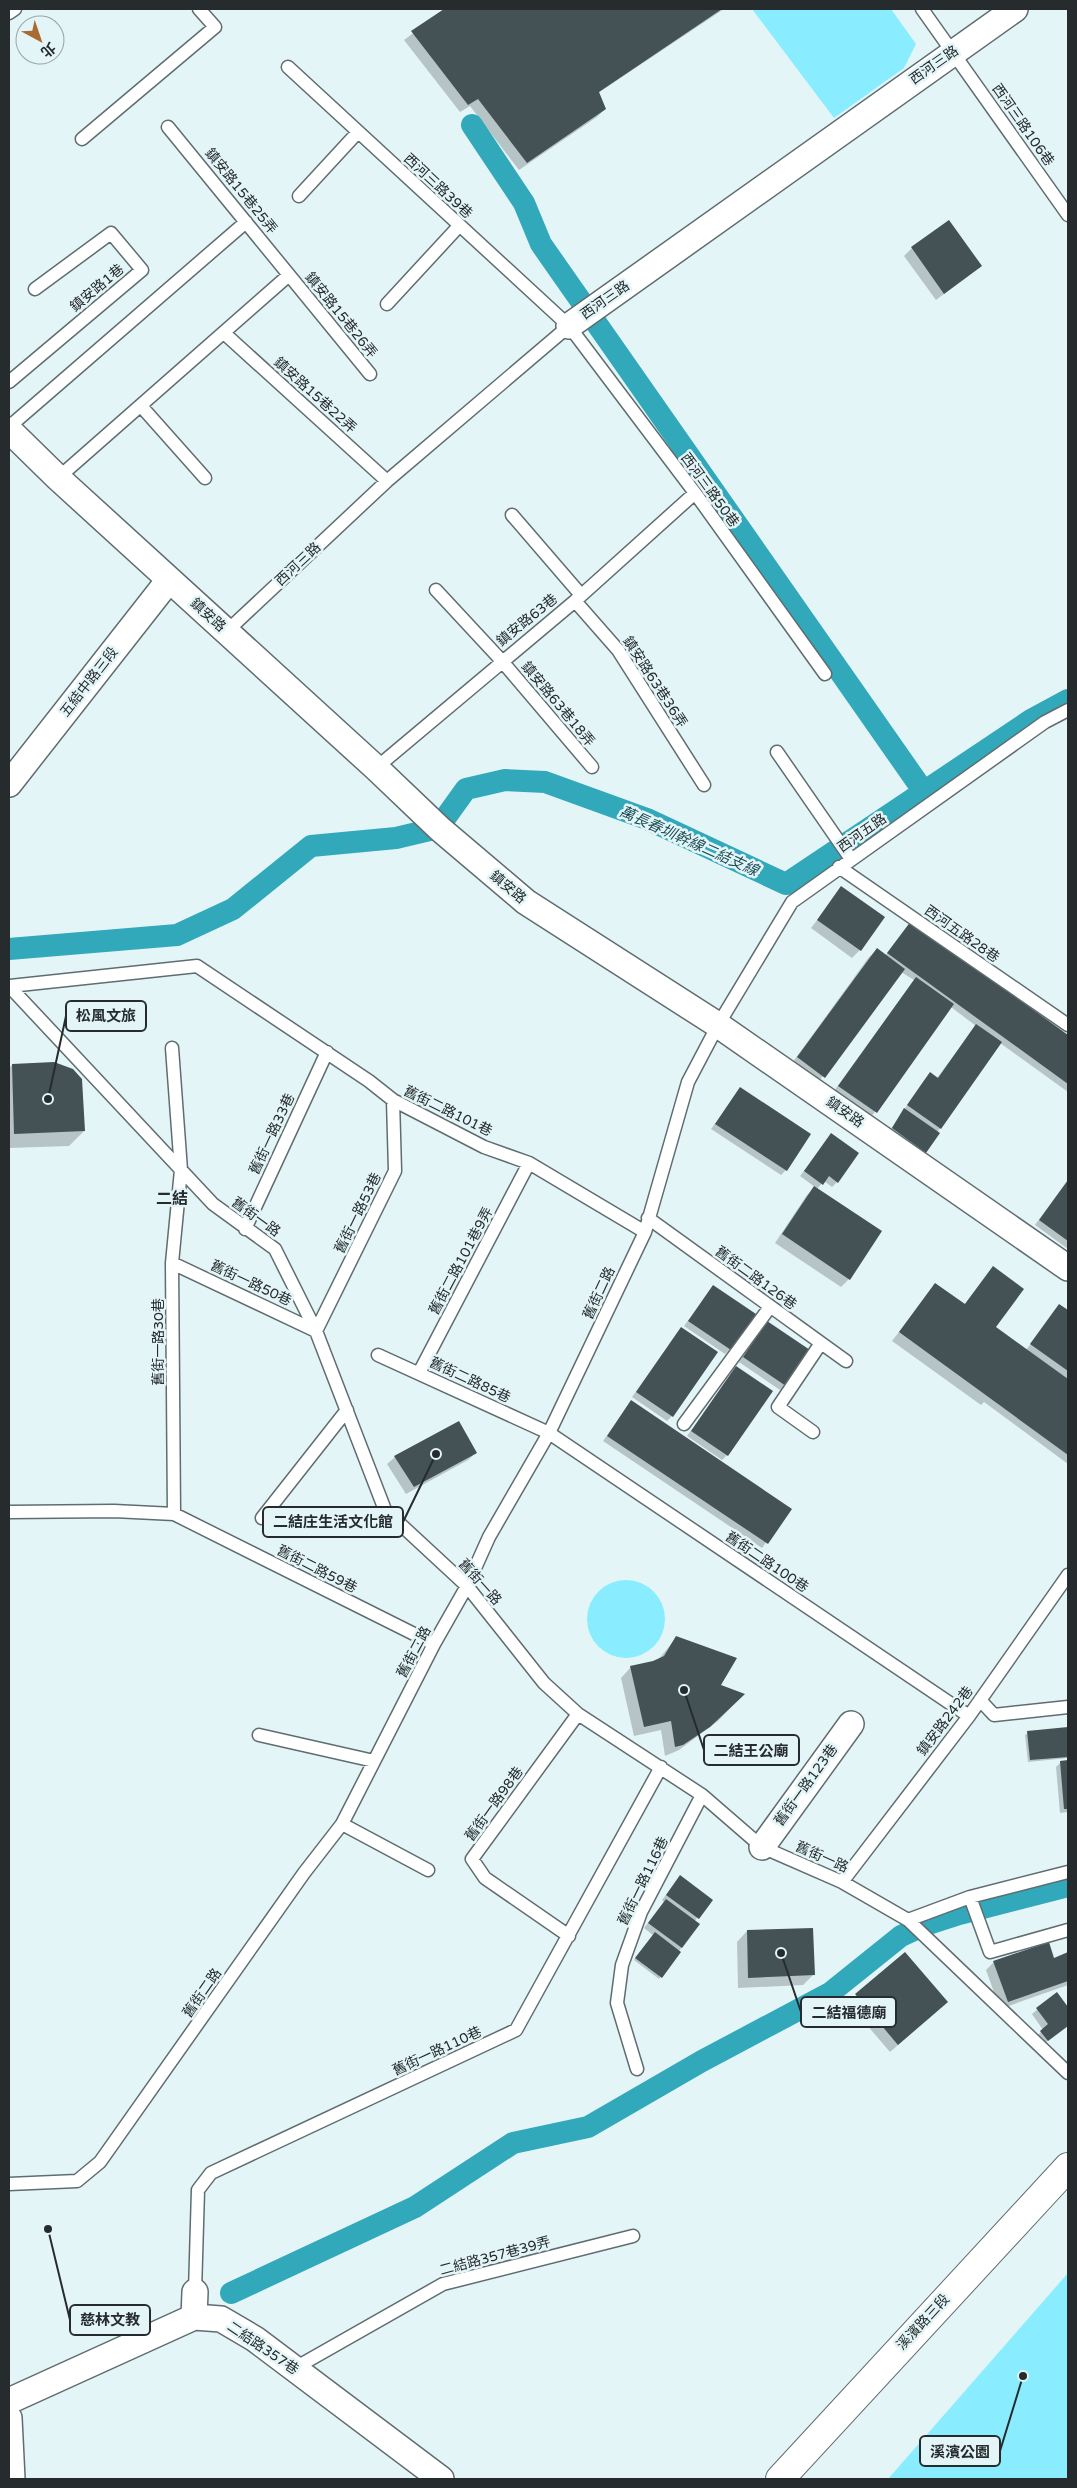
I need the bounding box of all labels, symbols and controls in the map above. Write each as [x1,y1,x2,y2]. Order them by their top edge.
north arrow [15,15,65,65]
text: 北 [37,39,59,61]
street label: 西河三路 [906,42,962,88]
street label: 西河三路106巷 [988,81,1058,169]
street label: 鎮安路15巷25弄 [201,145,281,237]
street label: 西河三路39巷 [400,150,476,222]
street label: 鎮安路1巷 [67,261,127,315]
street label: 鎮安路15巷26弄 [301,269,381,361]
street label: 西河三路 [577,277,633,323]
street label: 鎮安路15巷22弄 [270,353,360,437]
street label: 西河三路50巷 [677,450,743,530]
street label: 西河三路 [272,539,324,589]
street label: 鎮安路63巷 [493,590,561,650]
street label: 鎮安路 [187,595,229,635]
street label: 鎮安路63巷36弄 [619,633,691,731]
street label: 五結中路三段 [56,644,122,720]
street label: 鎮安路63巷18弄 [518,658,598,750]
water label: 萬長春圳幹線二結支線 [617,802,763,881]
street label: 西河五路 [834,810,890,856]
street label: 鎮安路 [486,867,530,907]
street label: 西河五路28巷 [921,902,1003,966]
callout: 松風文旅 [66,1001,146,1031]
text: 松風文旅 [76,1007,136,1025]
street label: 舊街二路101巷 [401,1082,495,1140]
street label: 舊街一路33巷 [246,1091,298,1177]
street label: 鎮安路 [823,1093,867,1131]
street label: 舊街一路53巷 [331,1170,385,1256]
district label: 二結 [156,1189,188,1209]
street label: 舊街一路 [228,1194,284,1240]
street label: 舊街二路101巷9弄 [426,1204,496,1318]
street label: 舊街二路126巷 [712,1243,800,1313]
street label: 舊街一路50巷 [208,1257,294,1309]
street label: 舊街二路 [579,1264,619,1322]
street label: 舊街一路30巷 [150,1298,167,1386]
street label: 舊街二路85巷 [427,1354,513,1406]
callout: 二結庄生活文化館 [263,1507,403,1537]
text: 二結庄生活文化館 [273,1513,393,1531]
street label: 舊街二路100巷 [722,1528,812,1596]
street label: 舊街二路59巷 [274,1542,360,1596]
street label: 舊街一路 [455,1556,505,1608]
street label: 舊街二路 [393,1623,435,1681]
street label: 鎮安路242巷 [913,1683,977,1759]
callout: 二結王公廟 [704,1735,799,1765]
street label: 舊街一路123巷 [771,1741,841,1829]
text: 二結王公廟 [713,1742,789,1760]
street label: 舊街一路98巷 [461,1764,527,1844]
street label: 舊街一路116巷 [614,1834,672,1928]
street label: 舊街一路 [793,1838,851,1876]
street label: 舊街二路 [179,1965,225,2021]
callout: 二結福德廟 [801,1997,896,2027]
text: 二結福德廟 [811,2004,887,2022]
street label: 舊街一路110巷 [390,2023,484,2079]
street label: 二結路357巷39弄 [438,2233,552,2279]
street label: 溪濱路三段 [893,2291,953,2353]
callout: 慈林文教 [70,2305,150,2335]
text: 慈林文教 [80,2311,140,2329]
street label: 二結路357巷 [224,2318,302,2378]
callout: 溪濱公園 [920,2436,1000,2466]
text: 溪濱公園 [930,2443,990,2461]

